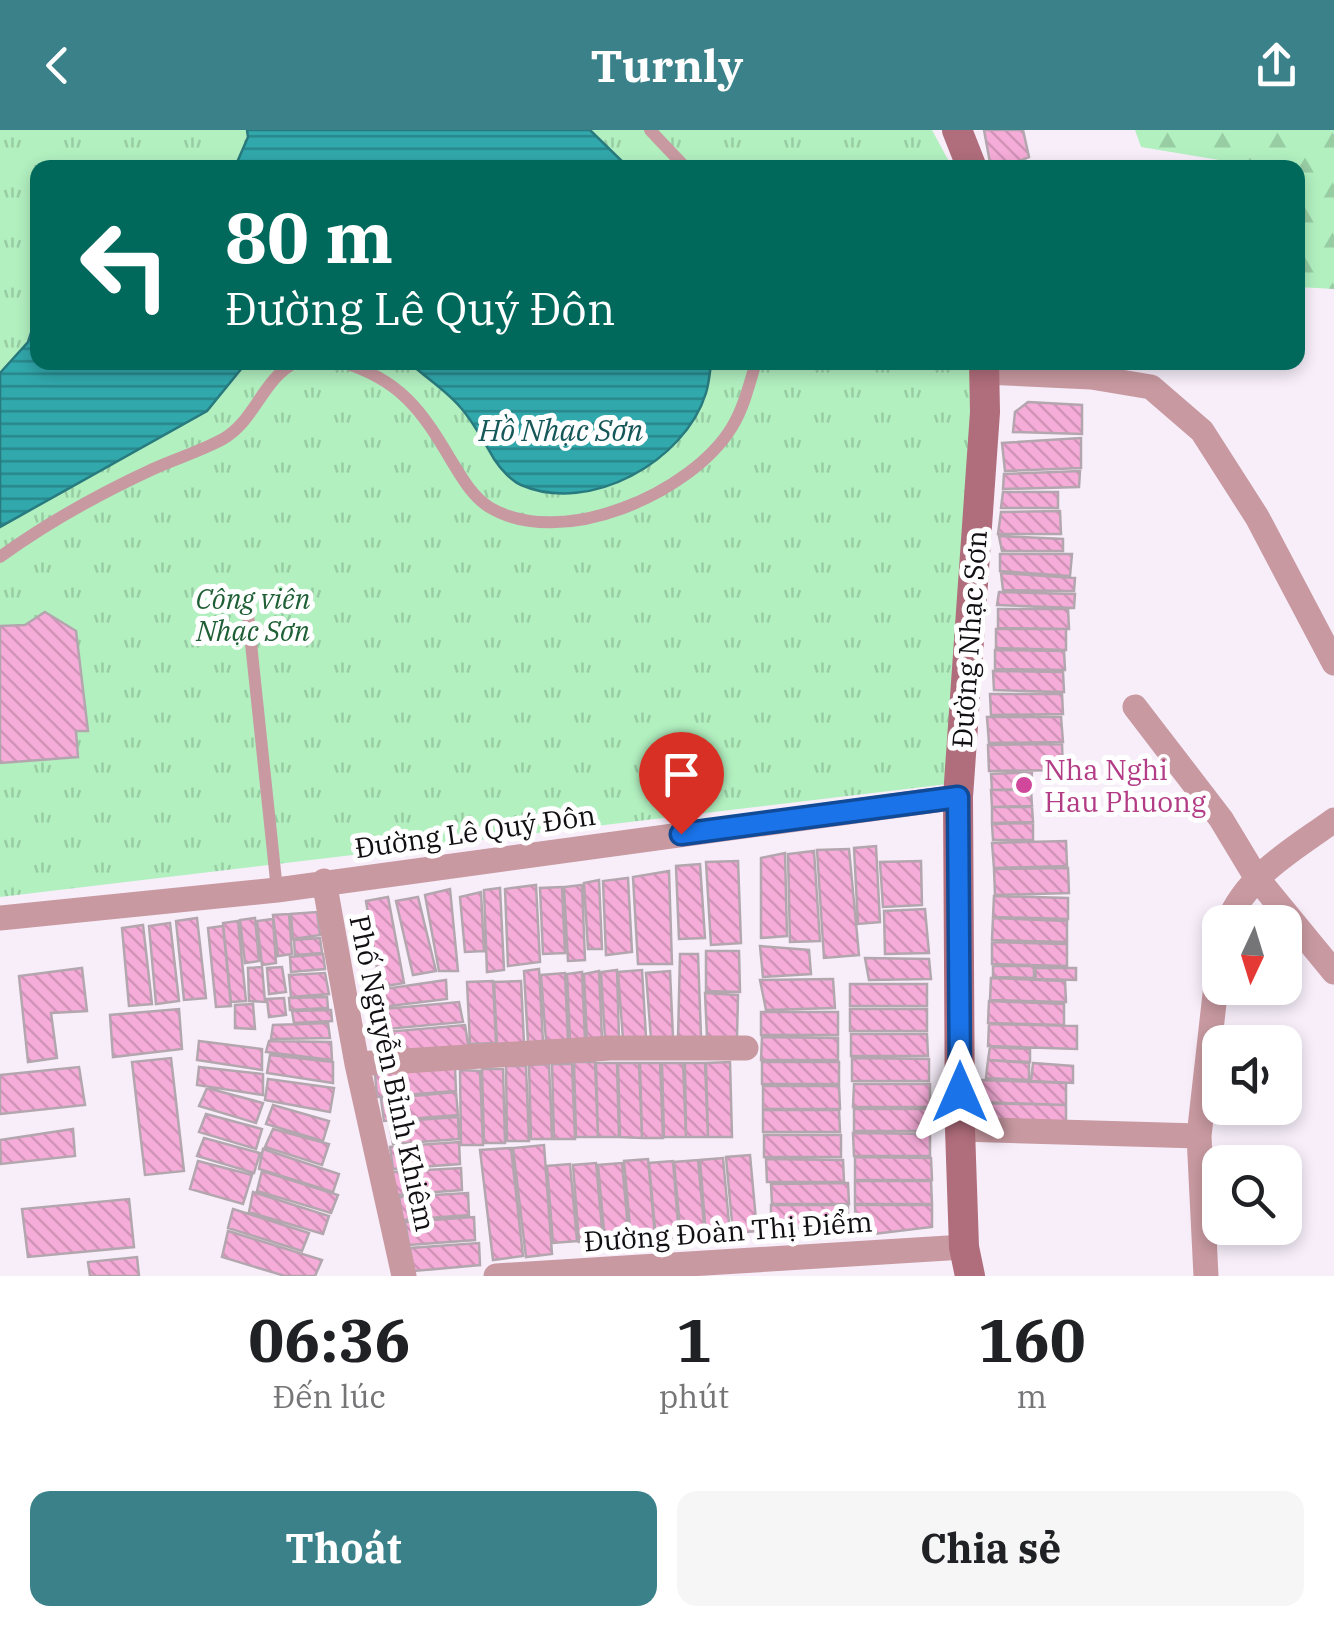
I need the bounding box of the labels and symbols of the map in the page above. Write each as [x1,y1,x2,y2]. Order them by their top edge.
water label: Hồ Nhạc Sơn [478,410,643,449]
street label: Đường Nhạc Sơn [943,529,995,749]
park label: Công viên Nhạc Sơn [195,580,311,649]
pin [639,732,724,835]
place label: Nha Nghi Hau Phuong [1044,751,1206,820]
marker: Nha Nghi Hau Phuong [1013,774,1035,796]
street label: Đường Lê Quý Đôn [352,796,598,866]
north arrow [1202,905,1302,1005]
street label: Phố Nguyễn Bỉnh Khiêm [341,911,445,1235]
position arrow [908,1040,1012,1144]
street label: Đường Đoàn Thị Điểm [582,1202,874,1260]

